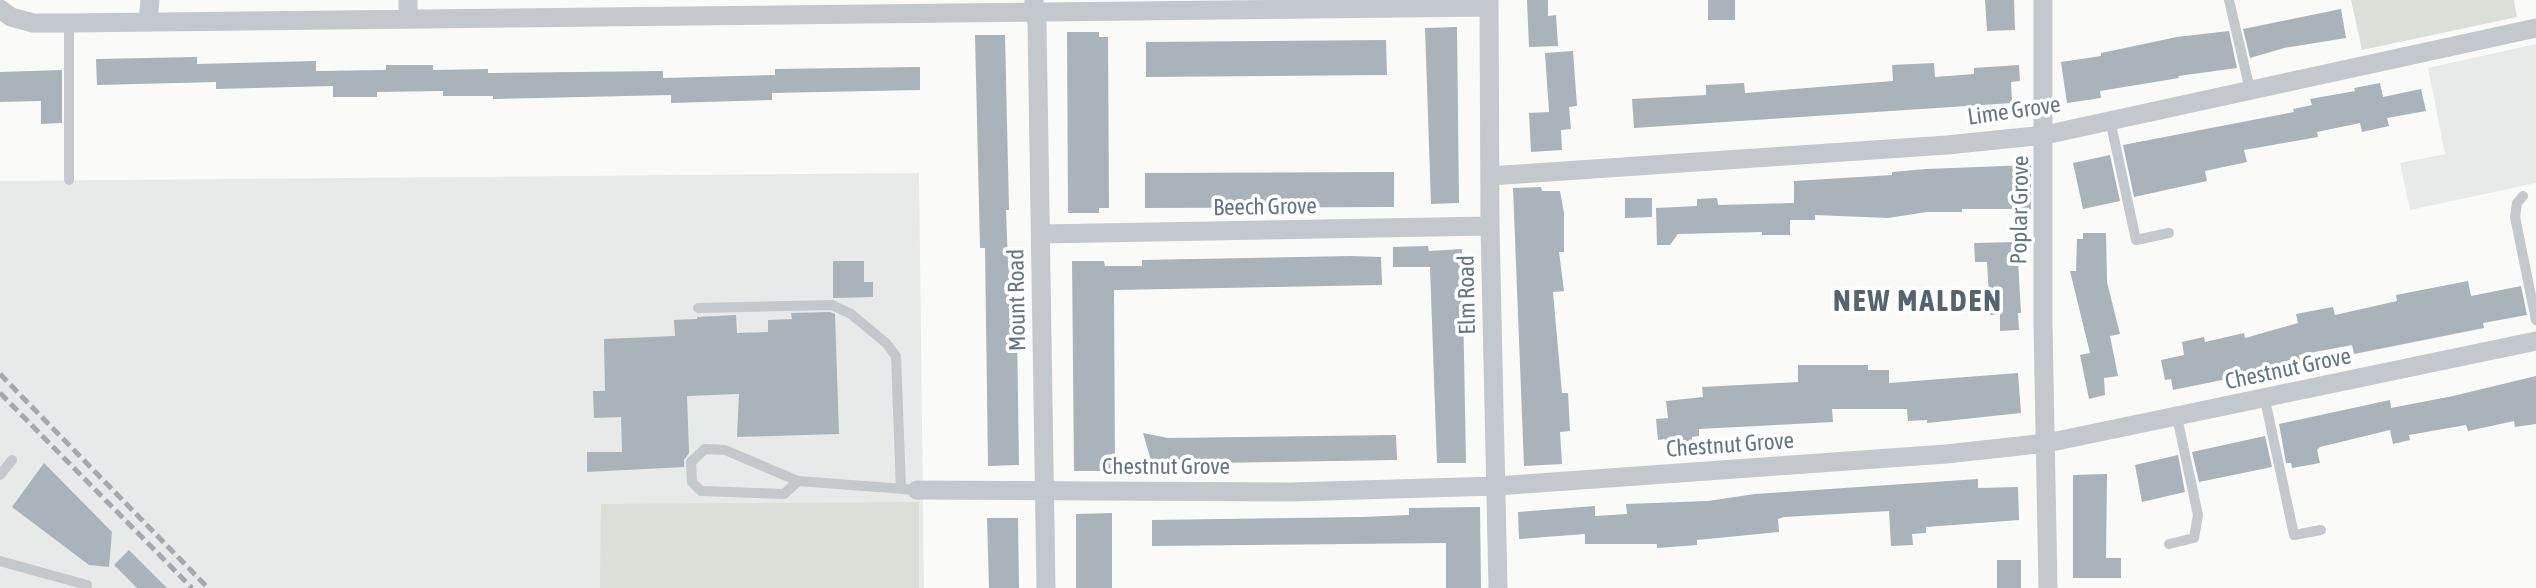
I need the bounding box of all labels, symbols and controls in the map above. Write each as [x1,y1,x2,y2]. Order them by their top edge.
street label: Lime Grove [1966,91,2062,131]
street label: Poplar Grove [2005,155,2035,265]
street label: Beech Grove [1213,192,1317,222]
street label: Mount Road [1002,249,1032,351]
street label: Elm Road [1453,255,1481,335]
district label: NEW MALDEN [1834,284,2002,320]
street label: Chestnut Grove [2223,342,2353,396]
street label: Chestnut Grove [1665,427,1795,463]
street label: Chestnut Grove [1102,453,1230,481]

